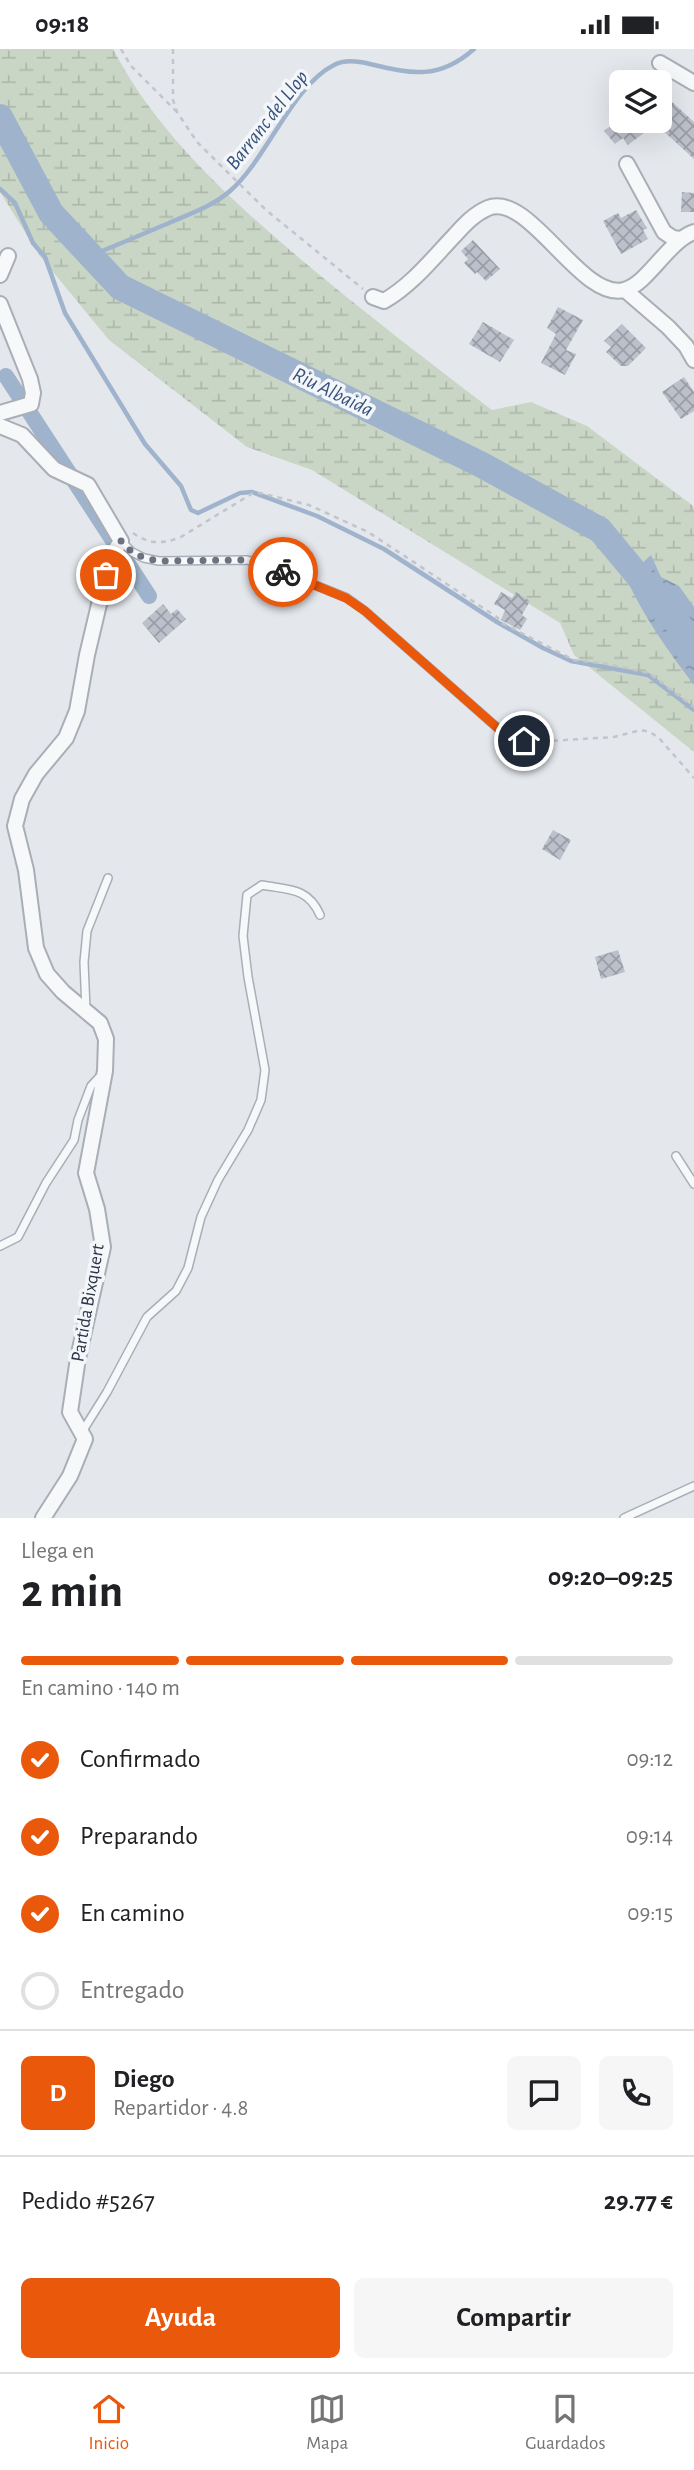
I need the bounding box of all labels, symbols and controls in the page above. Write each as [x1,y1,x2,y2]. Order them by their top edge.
text: 09:18 [35,11,89,37]
water label: Barranc del Llop [222,66,313,174]
map controls [609,70,672,133]
button: layers [609,70,672,133]
water label: Riu Albaida [289,364,377,420]
courier [248,537,318,607]
pin [76,545,136,605]
icon: bike [264,553,302,591]
icon: bag [87,556,125,594]
pin [494,711,554,771]
icon: home [505,722,543,760]
street label: Partida Bixquert [68,1242,108,1364]
text: Llega en [21,1540,94,1563]
text: 09:20–09:25 [548,1564,673,1590]
text: 2 min [21,1569,123,1615]
text: En camino · 140 m [21,1677,180,1700]
icon: check [21,1741,59,1779]
text: Confirmado [80,1746,201,1772]
text: 09:12 [626,1748,673,1771]
icon: check [21,1818,59,1856]
text: Preparando [80,1823,198,1849]
text: 09:14 [626,1825,673,1848]
icon: check [21,1895,59,1933]
text: En camino [80,1900,185,1926]
text: 09:15 [627,1902,673,1925]
text: Entregado [80,1977,185,2003]
button: chat [507,2056,581,2130]
button: phone [599,2056,673,2130]
text: Diego [113,2066,175,2092]
text: D [49,2080,67,2106]
text: Repartidor · 4.8 [113,2097,248,2120]
text: Pedido #5267 [21,2188,155,2214]
text: 29.77 € [604,2188,673,2214]
button: Ayuda [21,2278,340,2358]
button: Compartir [354,2278,673,2358]
tab: Inicio [89,2390,129,2455]
tab: Mapa [306,2390,348,2455]
tab: Guardados [525,2390,605,2455]

